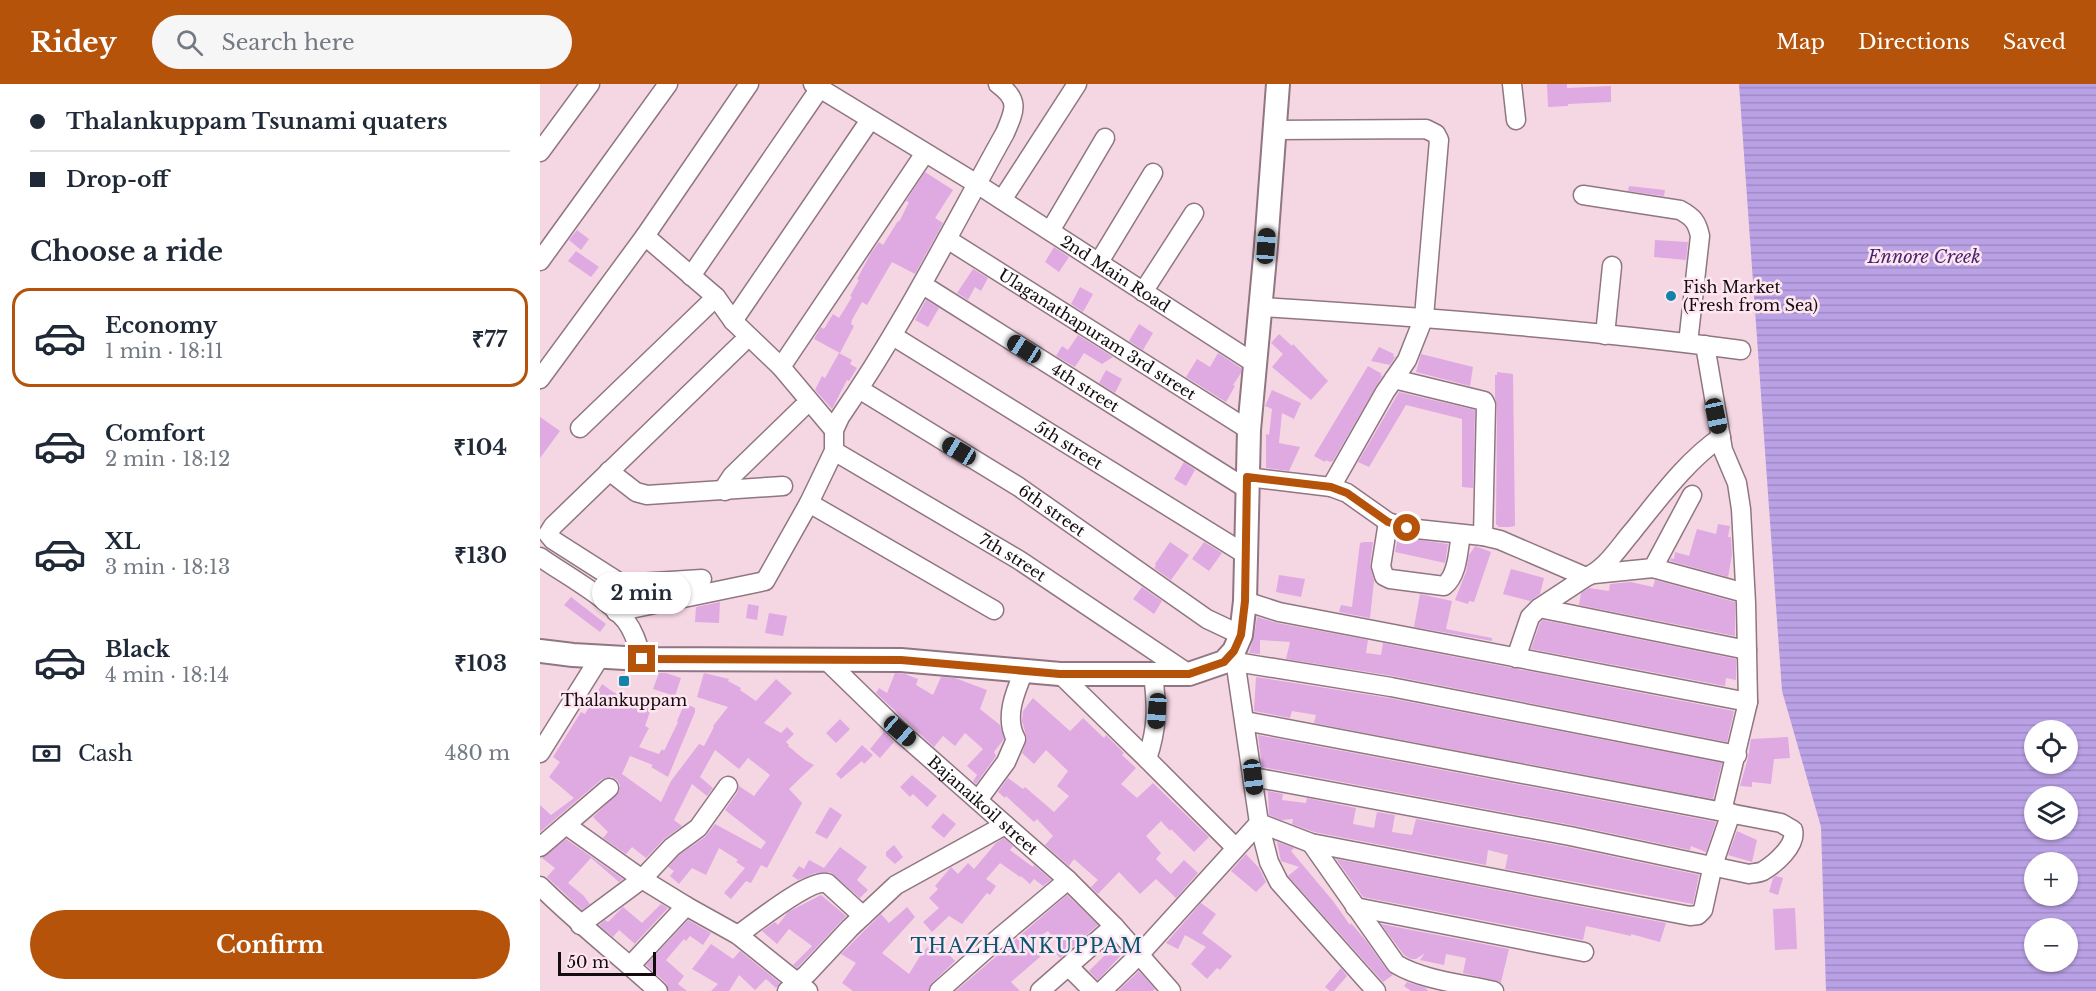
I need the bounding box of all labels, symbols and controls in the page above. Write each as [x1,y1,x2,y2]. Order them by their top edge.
search box [152,15,572,69]
text: Ridey [30,25,116,60]
icon: search [173,26,206,59]
text: Search here [221,29,355,56]
text: Map [1776,29,1825,55]
text: Directions [1858,29,1970,55]
text: Saved [2003,29,2066,55]
text: Thalankuppam Tsunami quaters [66,108,448,135]
text: Drop-off [66,166,168,193]
car [1256,227,1276,265]
street label: 2nd Main Road [1057,231,1174,316]
text: Choose a ride [30,235,223,268]
water label: Ennore Creek [1866,246,1981,268]
street label: Ulaganathapuram 3rd street [995,264,1200,404]
place label: Fish Market (Fresh from Sea) [1683,277,1818,315]
marker: Fish Market (Fresh from Sea) [1664,289,1678,303]
icon: car [33,311,87,365]
text: Economy [105,312,217,339]
text: ₹77 [472,326,507,353]
car [1004,332,1044,366]
text: 1 min · 18:11 [105,339,223,363]
street label: 4th street [1048,359,1123,416]
car [1703,397,1729,435]
street label: 5th street [1031,416,1107,473]
icon: car [33,419,87,473]
text: Comfort [105,420,205,447]
text: ₹104 [454,434,507,461]
car [939,434,979,468]
text: 2 min · 18:12 [105,447,230,471]
street label: 6th street [1015,480,1089,541]
route start [1393,514,1420,541]
icon: car [33,527,87,581]
text: XL [105,528,140,555]
street label: 7th street [976,529,1050,585]
text: ₹130 [454,542,507,569]
text: 3 min · 18:13 [105,555,230,579]
callout: 2 min [592,572,692,614]
text: 2 min [610,581,673,605]
icon: car [33,635,87,689]
text: Black [105,636,170,663]
route end [628,645,655,672]
text: ₹103 [454,650,507,677]
text: 4 min · 18:14 [105,663,229,687]
marker: Thalankuppam [617,674,631,688]
place label: Thalankuppam [561,690,687,710]
car [1147,692,1167,730]
car [881,712,919,750]
map controls [2024,720,2078,972]
button: locate [2024,720,2078,774]
icon: cash [30,737,63,770]
text: Cash [78,740,133,767]
text: 480 m [445,741,510,765]
street label: Bajanaikoil street [924,751,1042,859]
car [1242,758,1264,796]
button: layers [2024,786,2078,840]
button: + [2024,852,2078,906]
button: Confirm [30,910,510,979]
button: − [2024,918,2078,972]
district label: THAZHANKUPPAM [910,934,1144,958]
scale bar [558,949,656,976]
text: 50 m [567,952,609,972]

